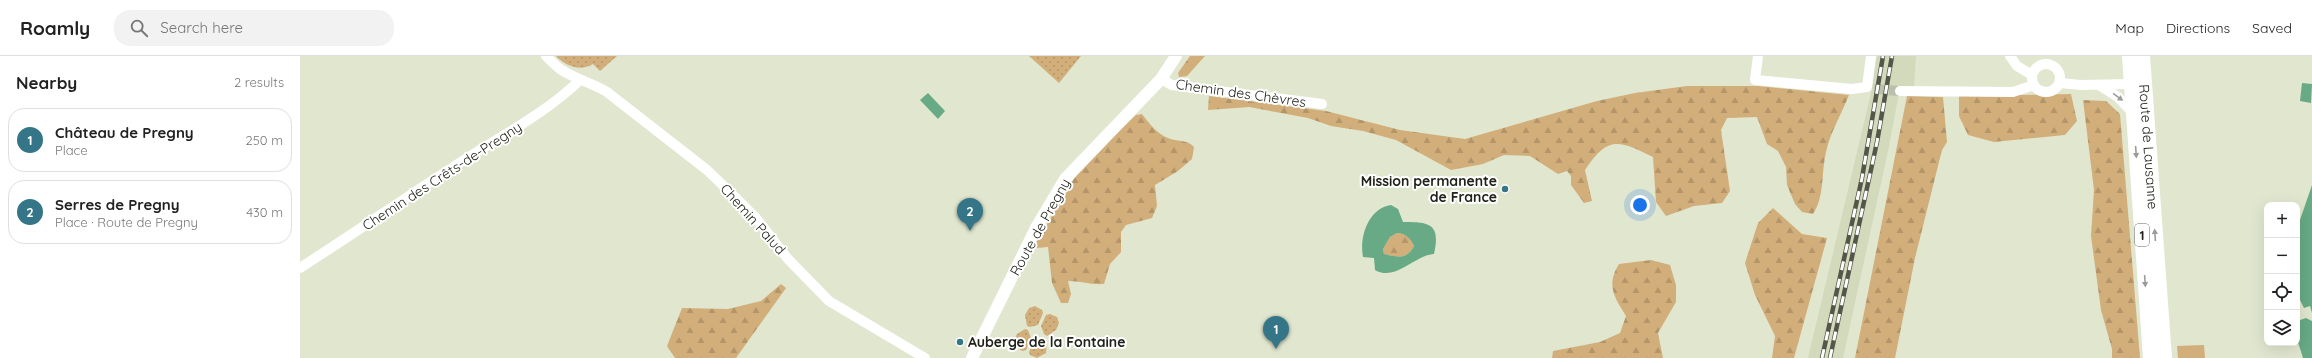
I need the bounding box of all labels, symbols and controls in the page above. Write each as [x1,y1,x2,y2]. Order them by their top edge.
search box [114,10,394,46]
text: Roamly [20,16,90,40]
icon: search [128,17,150,39]
text: Search here [160,18,243,37]
text: Map [2115,19,2144,37]
text: Directions [2166,19,2230,37]
text: Saved [2252,19,2292,37]
text: Nearby [16,72,77,93]
text: 2 results [234,74,284,90]
street label: Chemin des Chèvres [1175,75,1307,111]
street label: Route de Lausanne [2135,84,2162,210]
one-way arrow [2112,93,2123,101]
street label: Chemin des Crêts-de-Pregny [359,118,525,234]
text: Château de Pregny [55,123,194,142]
text: 1 [27,132,33,148]
text: 250 m [246,132,283,148]
text: Place [55,142,88,158]
one-way arrow [2132,146,2139,158]
place label: Mission permanente de France [1361,172,1497,206]
street label: Route de Pregny [1006,175,1074,279]
street label: Chemin Palud [717,180,789,258]
marker: Mission permanente de France [1500,184,1510,194]
text: Serres de Pregny [55,195,180,214]
your location [1630,195,1650,215]
pin: 2 [957,198,983,231]
map controls [2264,202,2300,346]
button: + [2264,202,2300,238]
text: 2 [26,204,34,220]
text: 430 m [246,204,283,220]
text: Place · Route de Pregny [55,214,198,230]
road number: 1 [2135,224,2149,246]
one-way arrow [2152,229,2159,241]
button: − [2264,238,2300,274]
button: locate [2264,274,2300,310]
one-way arrow [2142,275,2149,287]
button: layers [2264,310,2300,346]
pin: 1 [1263,316,1289,349]
place label: Auberge de la Fontaine [968,333,1125,351]
marker: Auberge de la Fontaine [955,337,965,347]

